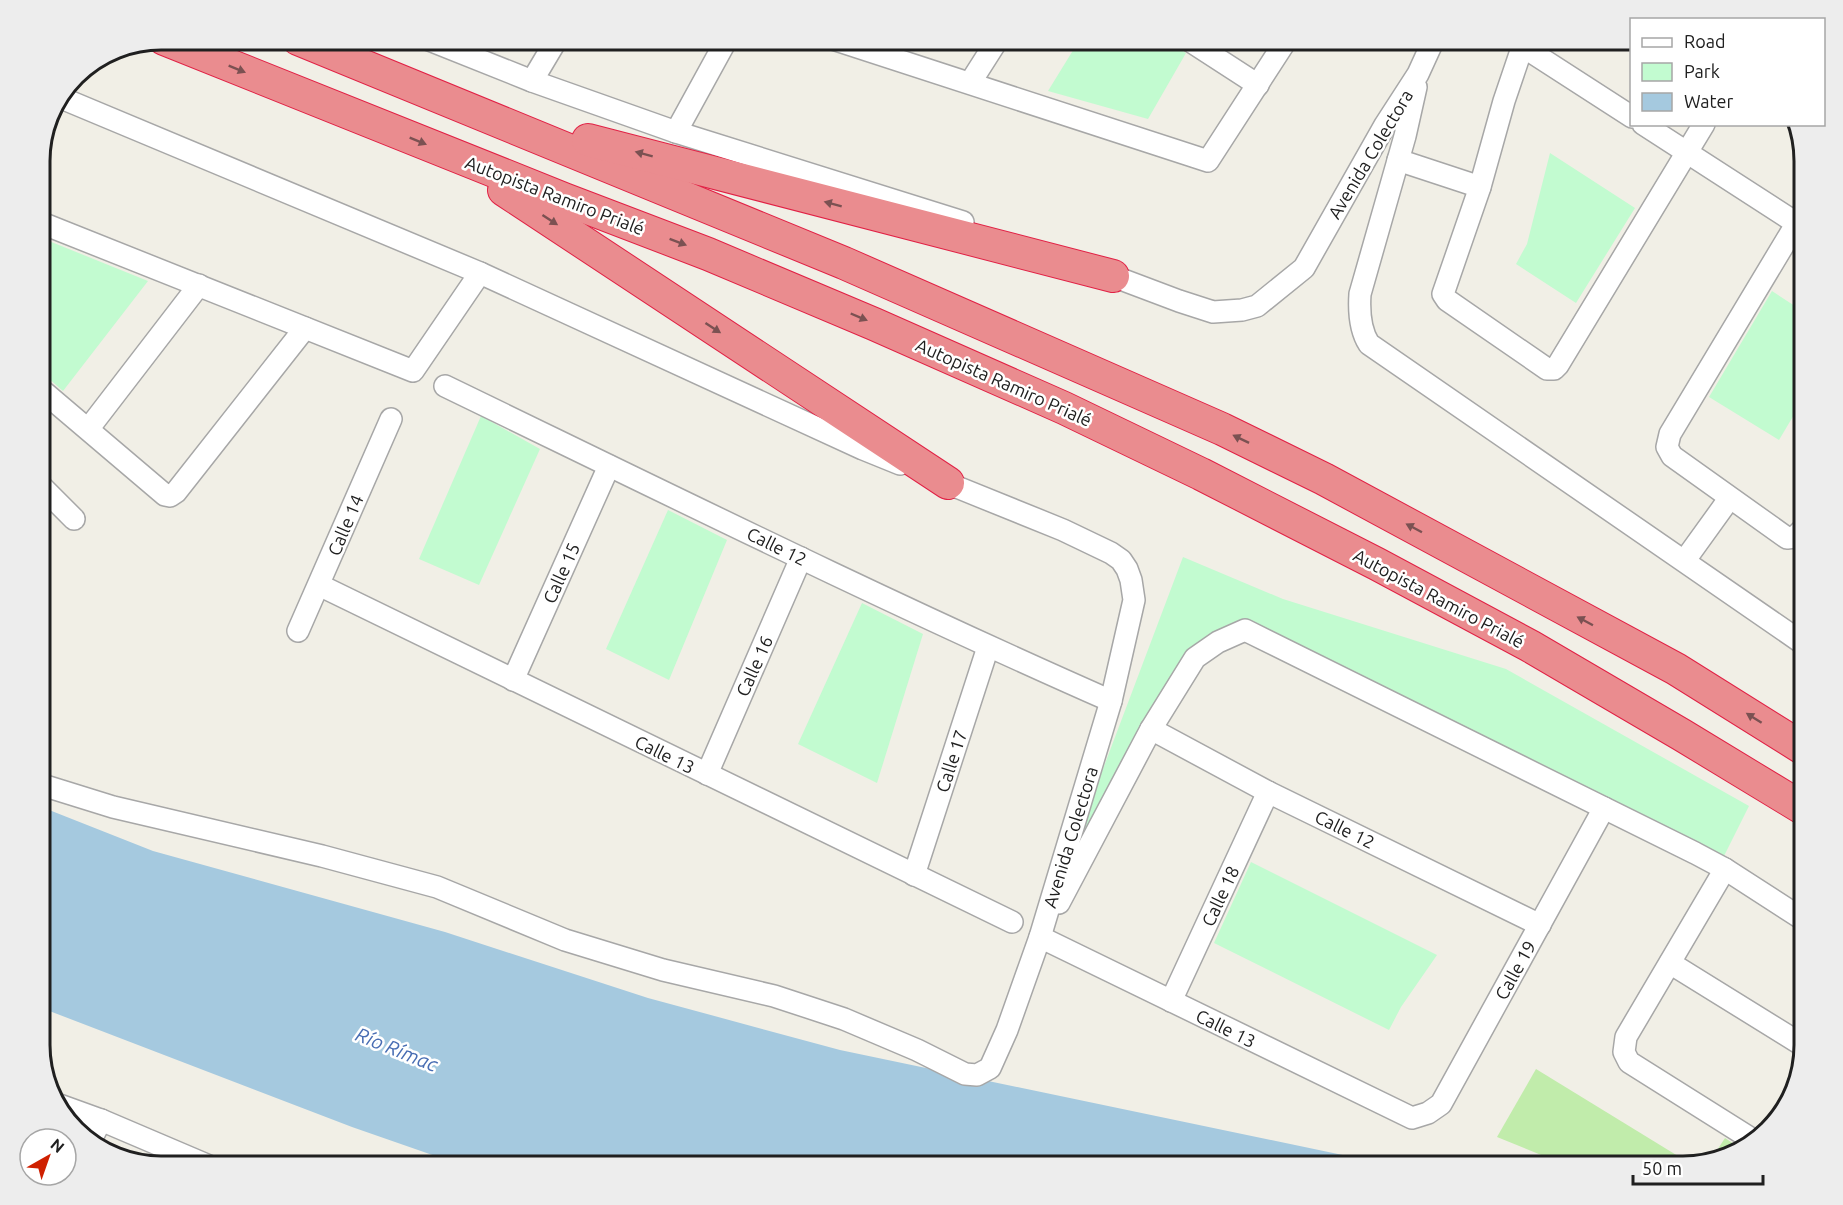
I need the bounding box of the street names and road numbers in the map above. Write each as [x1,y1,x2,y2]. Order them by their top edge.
street label: Avenida Colectora [1324,86,1416,222]
street label: Autopista Ramiro Prialé [463,152,647,238]
street label: Autopista Ramiro Prialé [913,334,1095,430]
street label: Calle 14 [323,492,367,558]
street label: Calle 12 [744,523,810,569]
street label: Calle 15 [539,540,583,606]
street label: Autopista Ramiro Prialé [1350,544,1528,652]
street label: Calle 16 [732,633,776,699]
street label: Calle 17 [932,727,970,795]
street label: Calle 13 [632,731,698,777]
street label: Avenida Colectora [1039,764,1101,910]
street label: Calle 12 [1312,806,1378,852]
street label: Calle 18 [1197,863,1243,929]
street label: Calle 19 [1491,937,1539,1003]
street label: Calle 13 [1193,1005,1259,1051]

